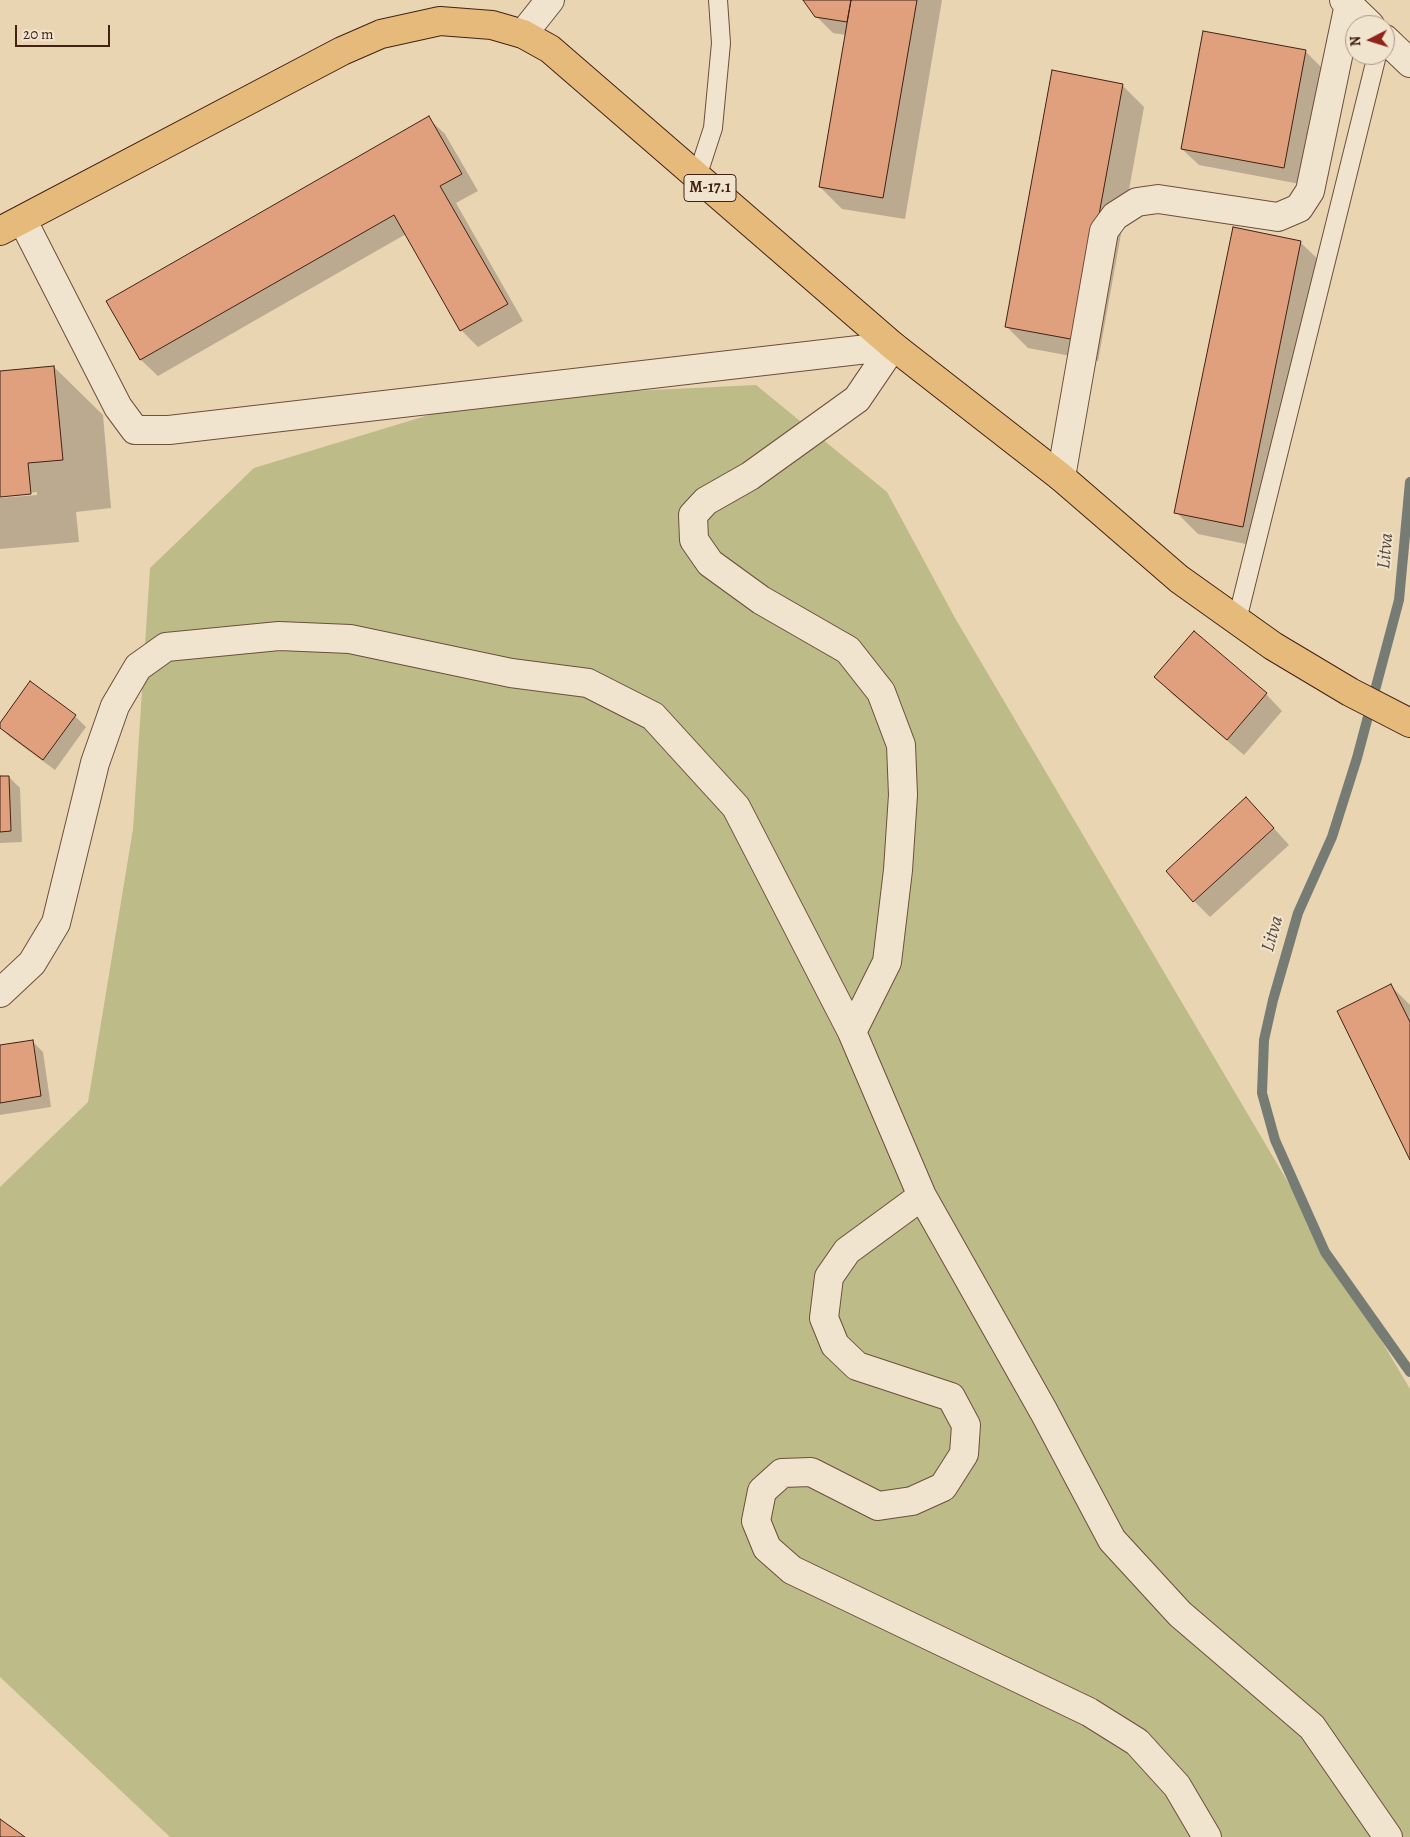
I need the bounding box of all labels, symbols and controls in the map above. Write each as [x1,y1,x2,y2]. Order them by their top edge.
scale bar [18,15,112,47]
north arrow [1345,15,1395,65]
text: 20 m [23,24,54,44]
text: N [1346,35,1365,47]
road number: M-17.1 [684,174,736,202]
water label: Litva [1373,532,1399,570]
water label: Litva [1257,914,1289,954]

